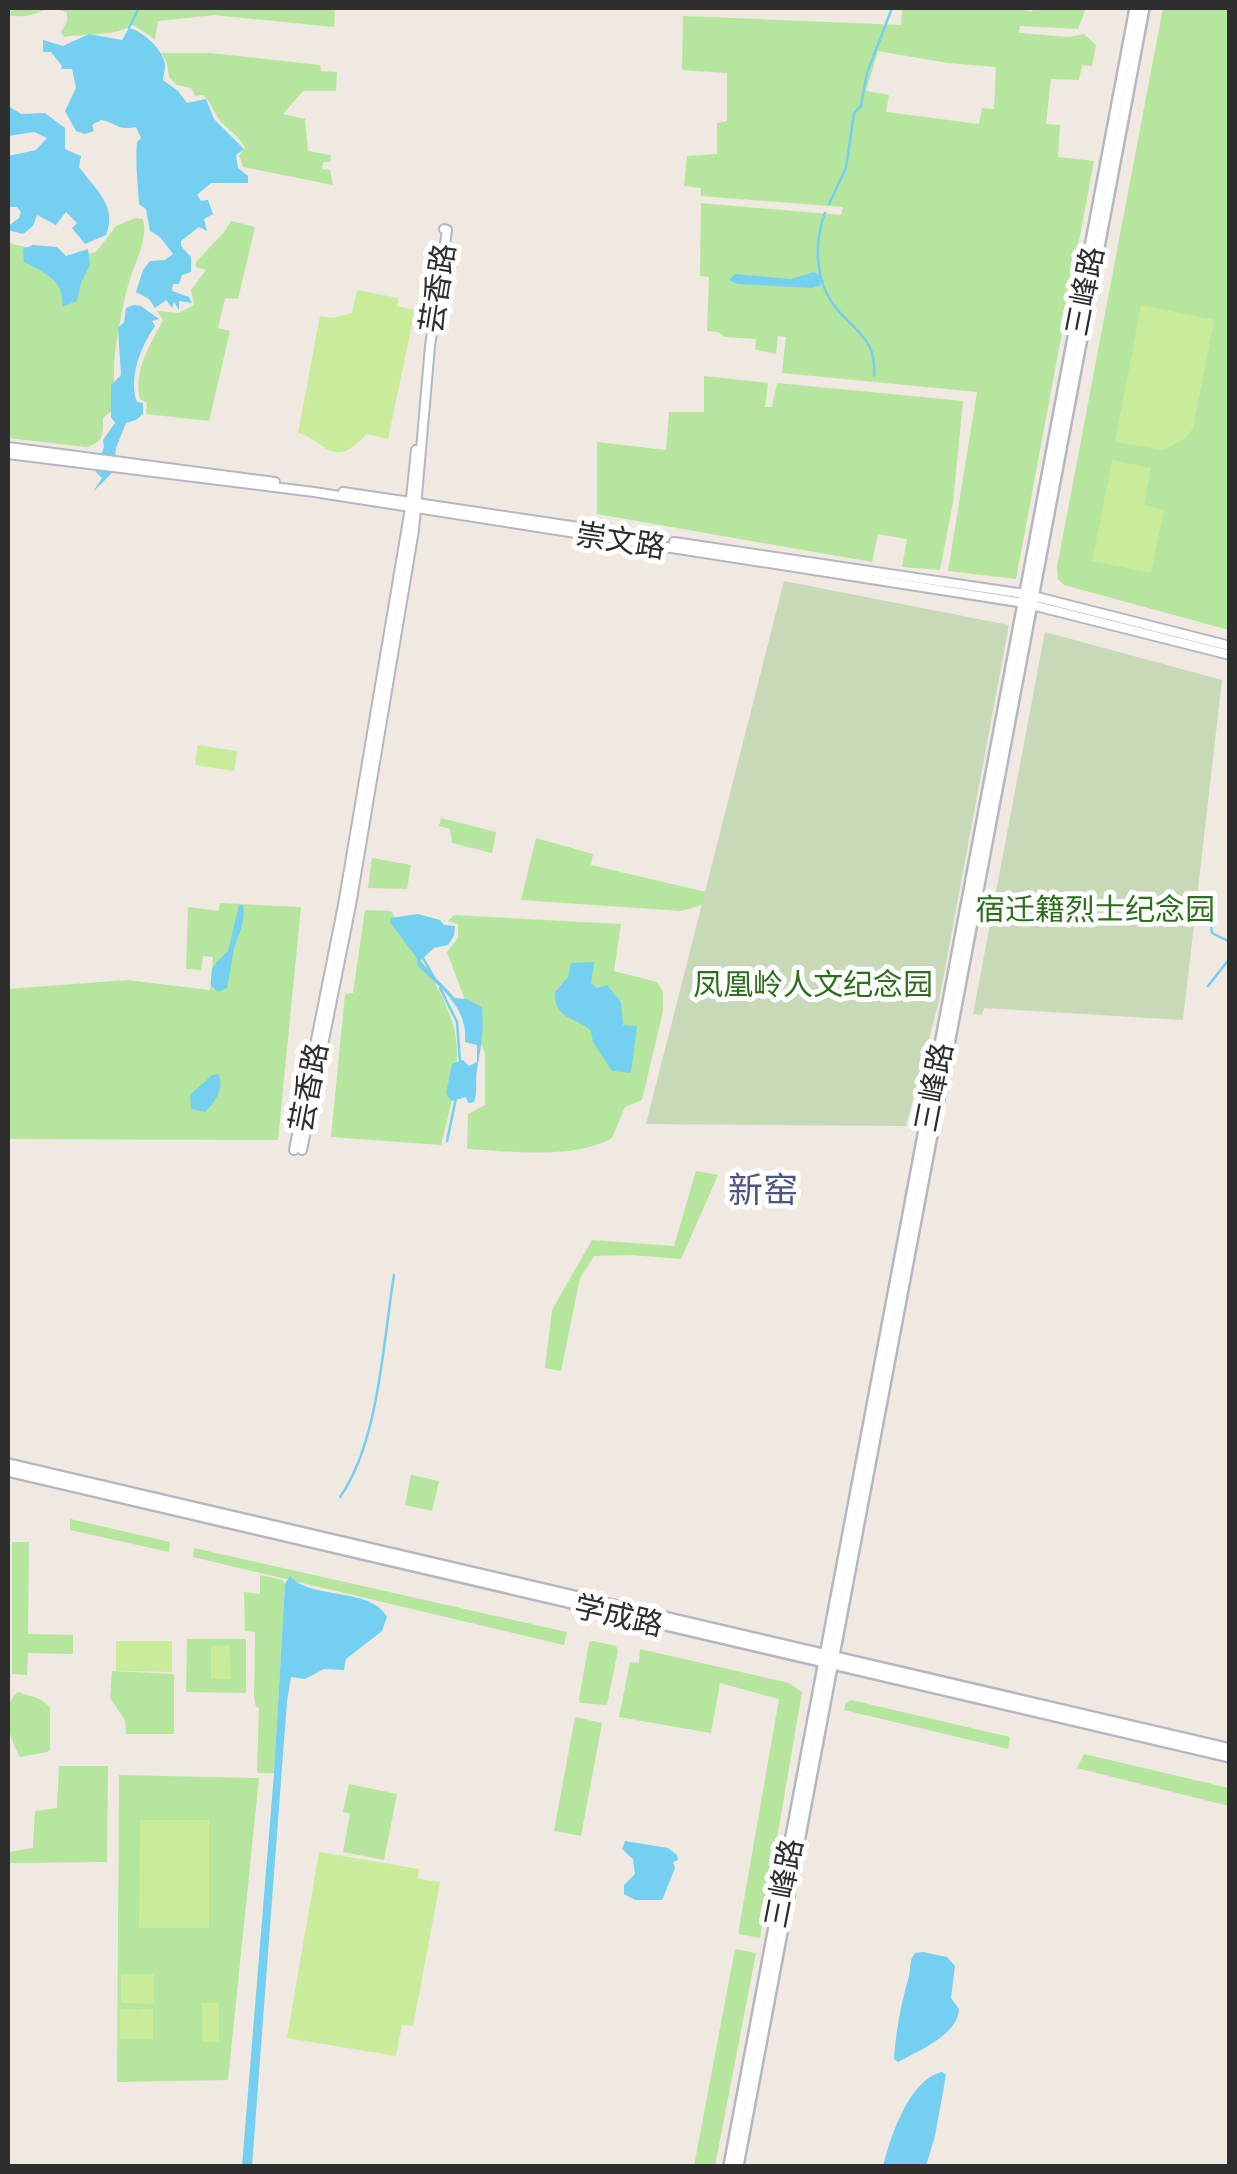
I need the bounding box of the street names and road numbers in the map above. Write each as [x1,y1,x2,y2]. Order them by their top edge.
street label: 芸香路 [411,241,461,335]
street label: 三峰路 [1057,243,1109,339]
street label: 崇文路 [574,514,668,564]
street label: 芸香路 [281,1039,333,1135]
street label: 三峰路 [906,1039,958,1135]
street label: 学成路 [571,1586,667,1642]
street label: 三峰路 [756,1835,808,1931]

